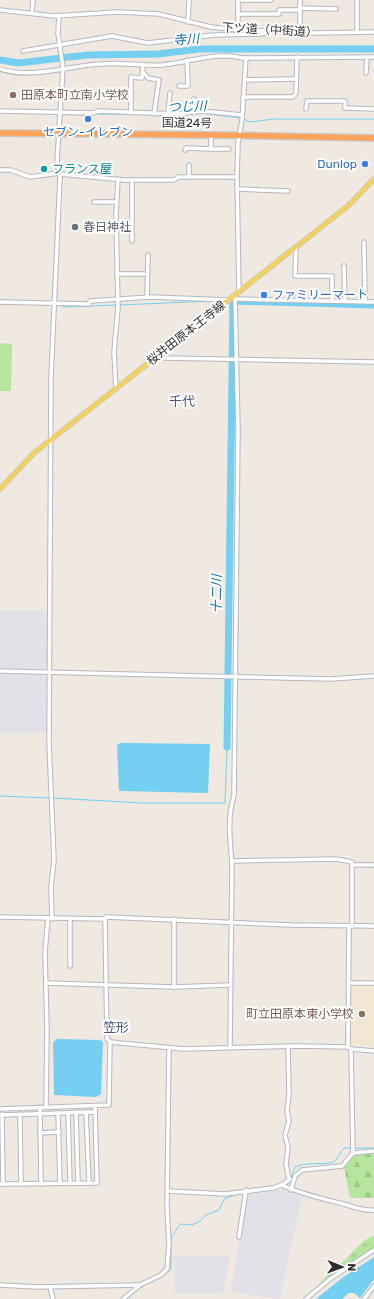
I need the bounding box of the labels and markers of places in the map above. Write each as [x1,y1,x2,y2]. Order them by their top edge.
place label: 田原本町立南小学校 [21,88,129,102]
marker: 田原本町立南小学校 [8,90,18,100]
marker: セブン-イレブン [83,114,93,124]
place label: セブン-イレブン [43,125,133,139]
place label: Dunlop [317,157,357,171]
marker: Dunlop [360,159,370,169]
place label: フランス屋 [52,162,112,176]
marker: フランス屋 [39,164,49,174]
place label: 春日神社 [83,220,131,234]
marker: 春日神社 [70,222,80,232]
place label: ファミリーマート [272,288,368,302]
marker: ファミリーマート [259,290,269,300]
place label: 町立田原本東小学校 [246,1007,354,1021]
marker: 町立田原本東小学校 [357,1009,367,1019]

